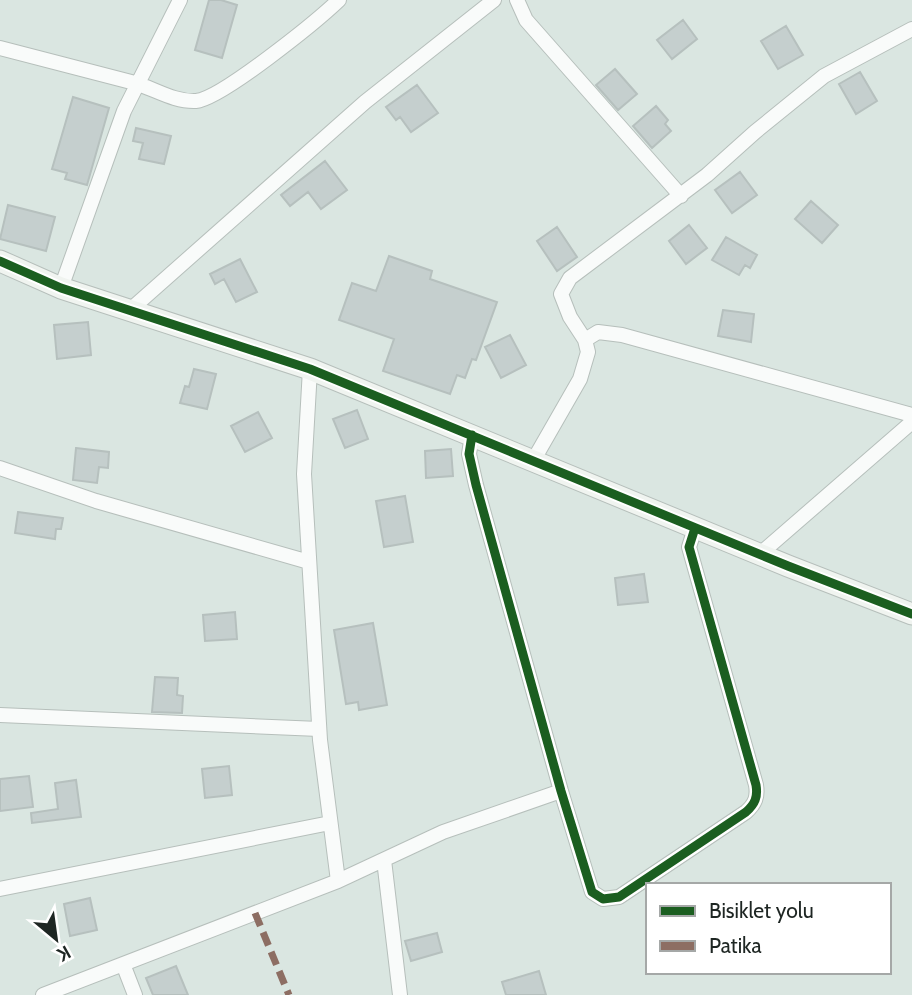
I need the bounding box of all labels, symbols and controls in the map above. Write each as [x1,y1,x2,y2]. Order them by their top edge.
legend [646,883,891,974]
text: Bisiklet yolu [709,898,814,923]
north arrow [21,904,91,974]
text: Patika [709,933,762,958]
text: K [53,940,75,966]

